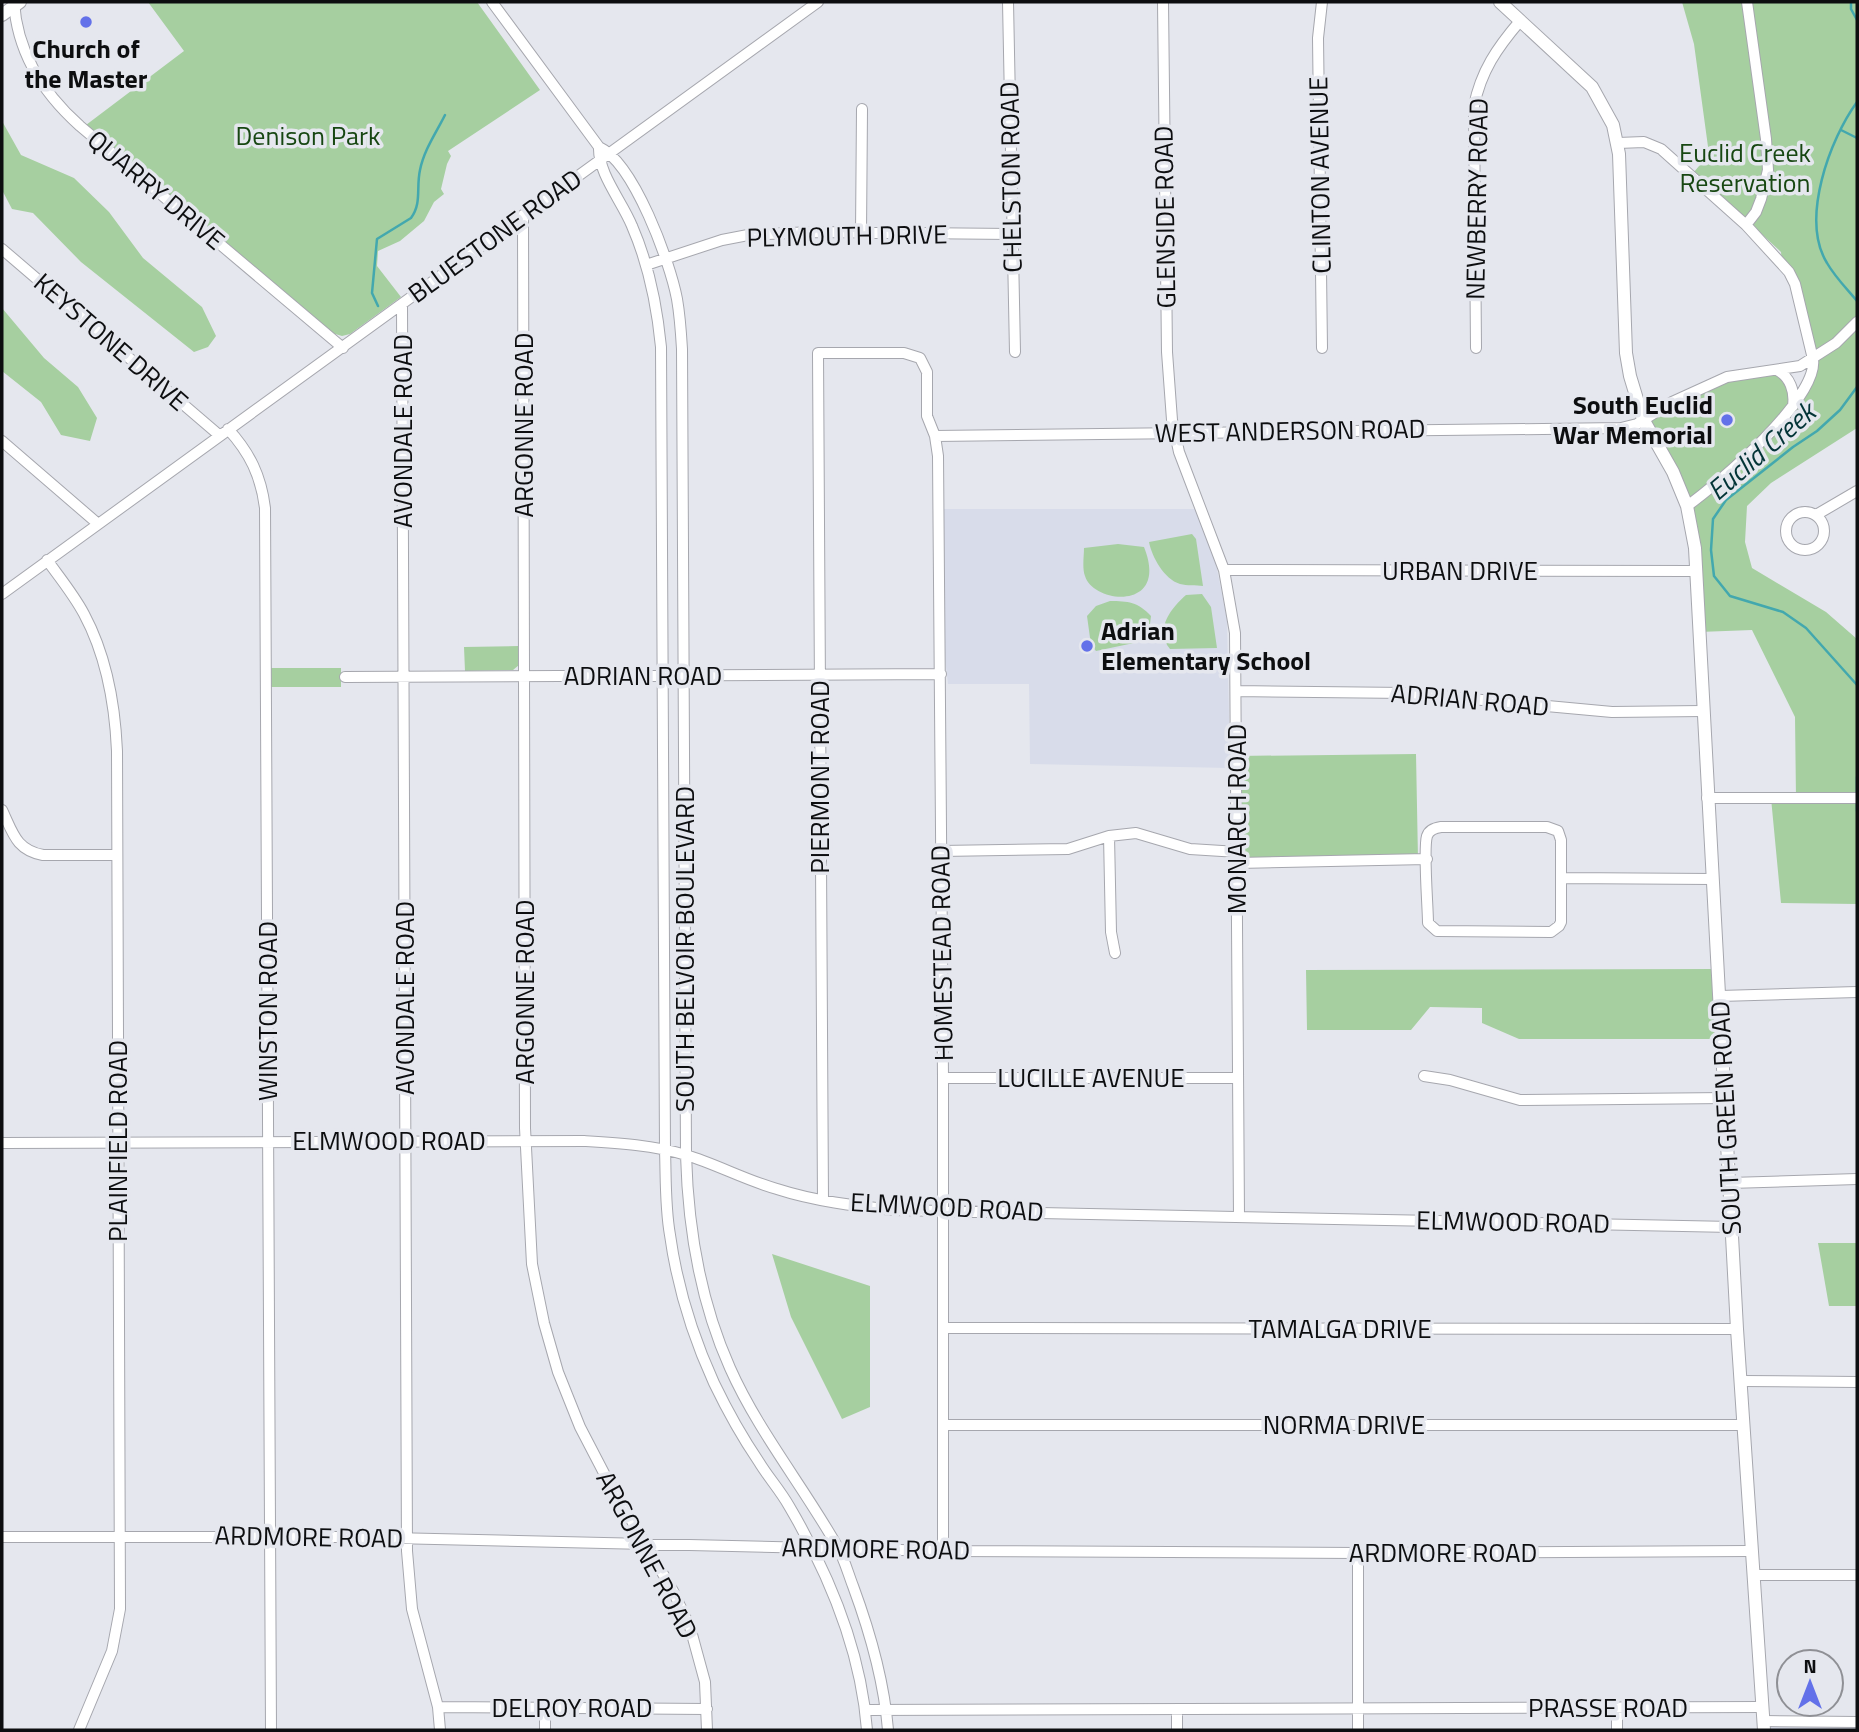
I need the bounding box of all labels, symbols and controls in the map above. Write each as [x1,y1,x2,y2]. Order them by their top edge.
marker: Church of the Master [78,14,94,30]
place label: Church of the Master [24,29,148,98]
street label: CLINTON AVENUE [1298,76,1341,274]
street label: CHELSTON ROAD [989,81,1032,273]
street label: NEWBERRY ROAD [1455,98,1498,300]
park label: Denison Park [236,116,380,155]
street label: QUARRY DRIVE [79,120,234,259]
street label: GLENSIDE ROAD [1143,125,1186,309]
park label: Euclid Creek Reservation [1679,133,1811,202]
street label: BLUESTONE ROAD [400,159,590,312]
street label: PLYMOUTH DRIVE [746,214,948,257]
street label: KEYSTONE DRIVE [26,263,197,420]
street label: ARGONNE ROAD [504,332,543,518]
street label: AVONDALE ROAD [383,334,422,528]
place label: South Euclid War Memorial [1553,385,1713,454]
water label: Euclid Creek [1697,389,1827,510]
street label: WEST ANDERSON ROAD [1154,409,1426,452]
marker: South Euclid War Memorial [1719,412,1735,428]
street label: URBAN DRIVE [1382,551,1538,590]
place label: Adrian Elementary School [1101,611,1311,680]
marker: Adrian Elementary School [1079,638,1095,654]
street label: ADRIAN ROAD [564,656,722,695]
street label: ADRIAN ROAD [1389,673,1551,726]
street label: PIERMONT ROAD [800,680,839,874]
street label: MONARCH ROAD [1217,724,1256,914]
street label: SOUTH BELVOIR BOULEVARD [665,786,704,1112]
street label: HOMESTEAD ROAD [920,845,963,1061]
street label: ARGONNE ROAD [505,899,544,1085]
street label: AVONDALE ROAD [385,901,424,1095]
street label: WINSTON ROAD [248,921,287,1101]
street label: SOUTH GREEN ROAD [1700,1000,1751,1236]
street label: PLAINFIELD ROAD [98,1040,137,1242]
street label: LUCILLE AVENUE [997,1058,1185,1097]
street label: ELMWOOD ROAD [292,1121,486,1160]
street label: ELMWOOD ROAD [849,1182,1045,1231]
street label: ELMWOOD ROAD [1416,1200,1610,1243]
street label: TAMALGA DRIVE [1248,1309,1432,1348]
street label: NORMA DRIVE [1263,1405,1425,1444]
street label: ARGONNE ROAD [587,1464,708,1646]
street label: ARDMORE ROAD [214,1515,404,1558]
street label: ARDMORE ROAD [781,1527,971,1570]
street label: ARDMORE ROAD [1349,1533,1537,1572]
north arrow [1775,1648,1845,1718]
text: N [1803,1651,1817,1680]
street label: DELROY ROAD [492,1688,652,1727]
street label: PRASSE ROAD [1528,1688,1688,1727]

